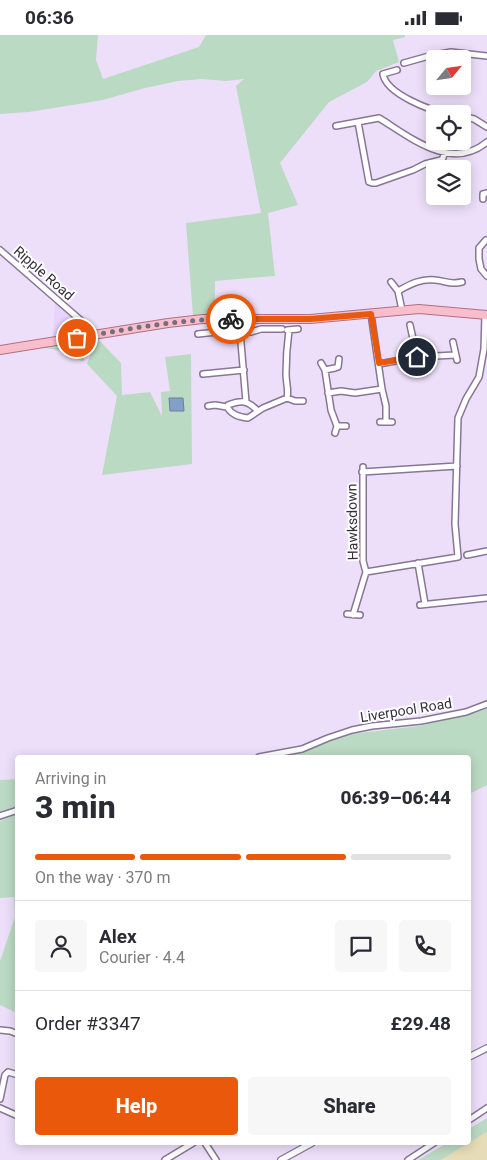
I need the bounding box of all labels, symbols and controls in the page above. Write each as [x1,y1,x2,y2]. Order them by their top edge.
text: 06:36 [25,6,74,29]
north arrow [426,50,471,95]
map controls [426,50,471,205]
button: locate [426,105,471,150]
button: layers [426,160,471,205]
street label: Ripple Road [11,243,77,303]
courier [206,294,256,344]
icon: bike [217,305,245,333]
pin [56,317,98,359]
icon: bag [63,324,91,352]
pin [396,336,438,378]
icon: home [403,343,431,371]
street label: Hawksdown [343,484,361,560]
street label: Liverpool Road [359,695,453,725]
text: Arriving in [35,769,106,788]
text: 06:39–06:44 [340,786,451,809]
text: 3 min [35,788,116,826]
text: On the way · 370 m [35,868,171,887]
button: person [35,920,87,972]
button: chat [335,920,387,972]
button: phone [399,920,451,972]
text: Alex [99,925,137,948]
text: Courier · 4.4 [99,948,185,967]
text: Order #3347 [35,1012,141,1035]
text: £29.48 [391,1012,451,1035]
button: Help [35,1077,238,1135]
button: Share [248,1077,451,1135]

